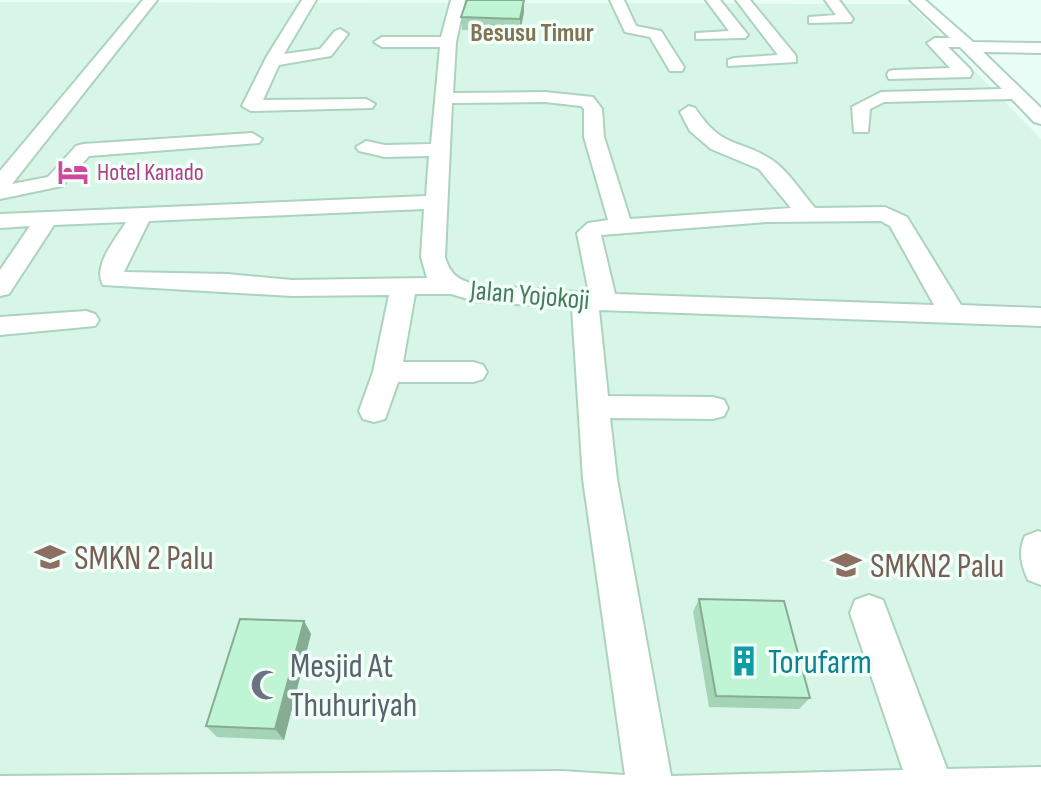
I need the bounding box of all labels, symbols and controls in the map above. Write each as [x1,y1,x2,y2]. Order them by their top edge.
district label: Besusu Timur [470,18,594,49]
hotel icon: Hotel Kanado [56,155,90,189]
place label: Hotel Kanado [97,158,204,187]
street label: Jalan Yojokoji [468,274,591,317]
place label: SMKN 2 Palu [74,538,214,579]
school or university icon: SMKN 2 Palu [33,540,67,574]
place label: SMKN2 Palu [870,546,1004,587]
school or university icon: SMKN2 Palu [829,548,863,582]
place label: Torufarm [768,642,872,683]
building icon: Torufarm [727,644,761,678]
place label: Mesjid At Thuhuriyah [290,646,417,726]
mosque icon: Mesjid At Thuhuriyah [249,668,283,702]

